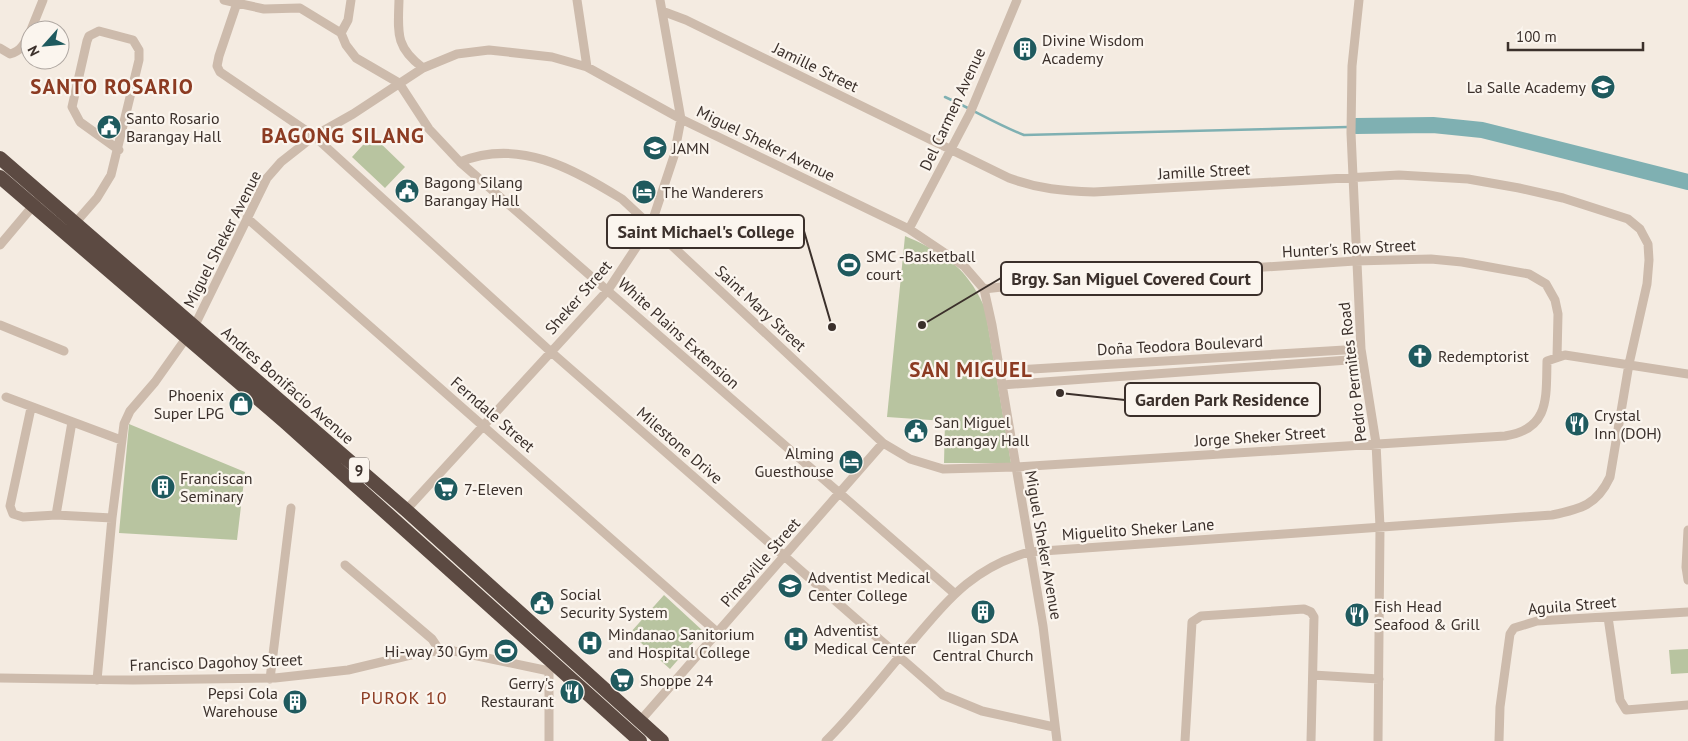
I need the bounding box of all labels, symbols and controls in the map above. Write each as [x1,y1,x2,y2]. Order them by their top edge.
north arrow [20,20,70,70]
scale bar [1508,20,1643,52]
text: 100 m [1516,27,1557,46]
place label: Divine Wisdom Academy [1042,30,1144,68]
building icon: Divine Wisdom Academy [1012,36,1038,62]
street label: Jamille Street [769,37,862,97]
text: N [23,43,44,59]
street label: Del Carmen Avenue [915,44,989,174]
district label: SANTO ROSARIO [30,73,194,100]
school or university icon: La Salle Academy [1590,74,1616,100]
place label: La Salle Academy [1467,77,1587,97]
street label: Miguel Sheker Avenue [694,101,838,185]
place label: Santo Rosario Barangay Hall [126,108,221,146]
public building icon: Santo Rosario Barangay Hall [96,114,122,140]
district label: BAGONG SILANG [261,122,425,149]
school or university icon: JAMN [642,135,668,161]
place label: JAMN [671,138,709,158]
street label: Jamille Street [1156,159,1251,183]
street label: Miguel Sheker Avenue [179,167,265,311]
place label: Bagong Silang Barangay Hall [424,172,523,210]
public building icon: Bagong Silang Barangay Hall [394,178,420,204]
hotel icon: The Wanderers [631,179,657,205]
place label: The Wanderers [662,182,764,202]
callout: Saint Michael's College [607,215,804,248]
text: Saint Michael's College [618,220,794,243]
street label: Hunter's Row Street [1282,234,1417,261]
place label: SMC -Basketball court [866,246,976,284]
sports icon: SMC -Basketball court [836,252,862,278]
street label: Sheker Street [540,255,616,338]
street label: Saint Mary Street [711,261,811,356]
callout: Brgy. San Miguel Covered Court [1001,262,1262,295]
text: Brgy. San Miguel Covered Court [1011,267,1252,290]
street label: White Plains Extension [614,273,744,393]
street label: Pedro Permites Road [1333,301,1371,443]
street label: Andres Bonifacio Avenue [218,322,358,448]
street label: Doña Teodora Boulevard [1096,331,1264,359]
church icon: Redemptorist [1407,343,1433,369]
place label: Redemptorist [1438,346,1530,366]
district label: SAN MIGUEL [909,356,1033,383]
street label: Ferndale Street [447,372,540,456]
callout: Garden Park Residence [1125,383,1320,416]
place label: Phoenix Super LPG [154,385,224,423]
text: Garden Park Residence [1135,388,1309,411]
shop icon: Phoenix Super LPG [228,391,254,417]
street label: Milestone Drive [633,402,727,488]
place label: Crystal Inn (DOH) [1594,405,1662,443]
restaurant icon: Crystal Inn (DOH) [1564,411,1590,437]
place label: San Miguel Barangay Hall [934,412,1029,450]
public building icon: San Miguel Barangay Hall [903,418,929,444]
street label: Jorge Sheker Street [1193,421,1327,451]
place label: Alming Guesthouse [754,443,834,481]
hotel icon: Alming Guesthouse [838,449,864,475]
road number: 9 [349,458,369,482]
place label: Franciscan Seminary [180,468,253,506]
street label: Miguel Sheker Avenue [1021,469,1067,621]
building icon: Franciscan Seminary [150,474,176,500]
supermarket icon: 7-Eleven [433,476,459,502]
place label: 7-Eleven [464,479,523,499]
street label: Pinesville Street [716,513,804,611]
street label: Miguelito Sheker Lane [1061,514,1215,544]
place label: Adventist Medical Center College [808,567,930,605]
school or university icon: Adventist Medical Center College [777,573,803,599]
place label: Social Security System [560,584,668,622]
public building icon: Social Security System [529,590,555,616]
street label: Aguila Street [1527,591,1617,619]
place label: Fish Head Seafood & Grill [1374,596,1480,634]
building icon: Iligan SDA Central Church [970,599,996,625]
restaurant icon: Fish Head Seafood & Grill [1344,602,1370,628]
place label: Adventist Medical Center [814,620,917,658]
place label: Mindanao Sanitorium and Hospital College [608,624,754,662]
hospital icon: Adventist Medical Center [783,626,809,652]
place label: Iligan SDA Central Church [932,627,1034,665]
hospital icon: Mindanao Sanitorium and Hospital College [577,630,603,656]
sports icon: Hi-way 30 Gym [493,638,519,664]
place label: Hi-way 30 Gym [384,641,488,661]
street label: Francisco Dagohoy Street [129,649,303,675]
supermarket icon: Shoppe 24 [609,667,635,693]
place label: Shoppe 24 [640,670,713,690]
place label: Gerry's Restaurant [481,673,555,711]
restaurant icon: Gerry's Restaurant [559,679,585,705]
place label: Pepsi Cola Warehouse [203,683,278,721]
district label: PUROK 10 [361,686,447,709]
building icon: Pepsi Cola Warehouse [282,689,308,715]

